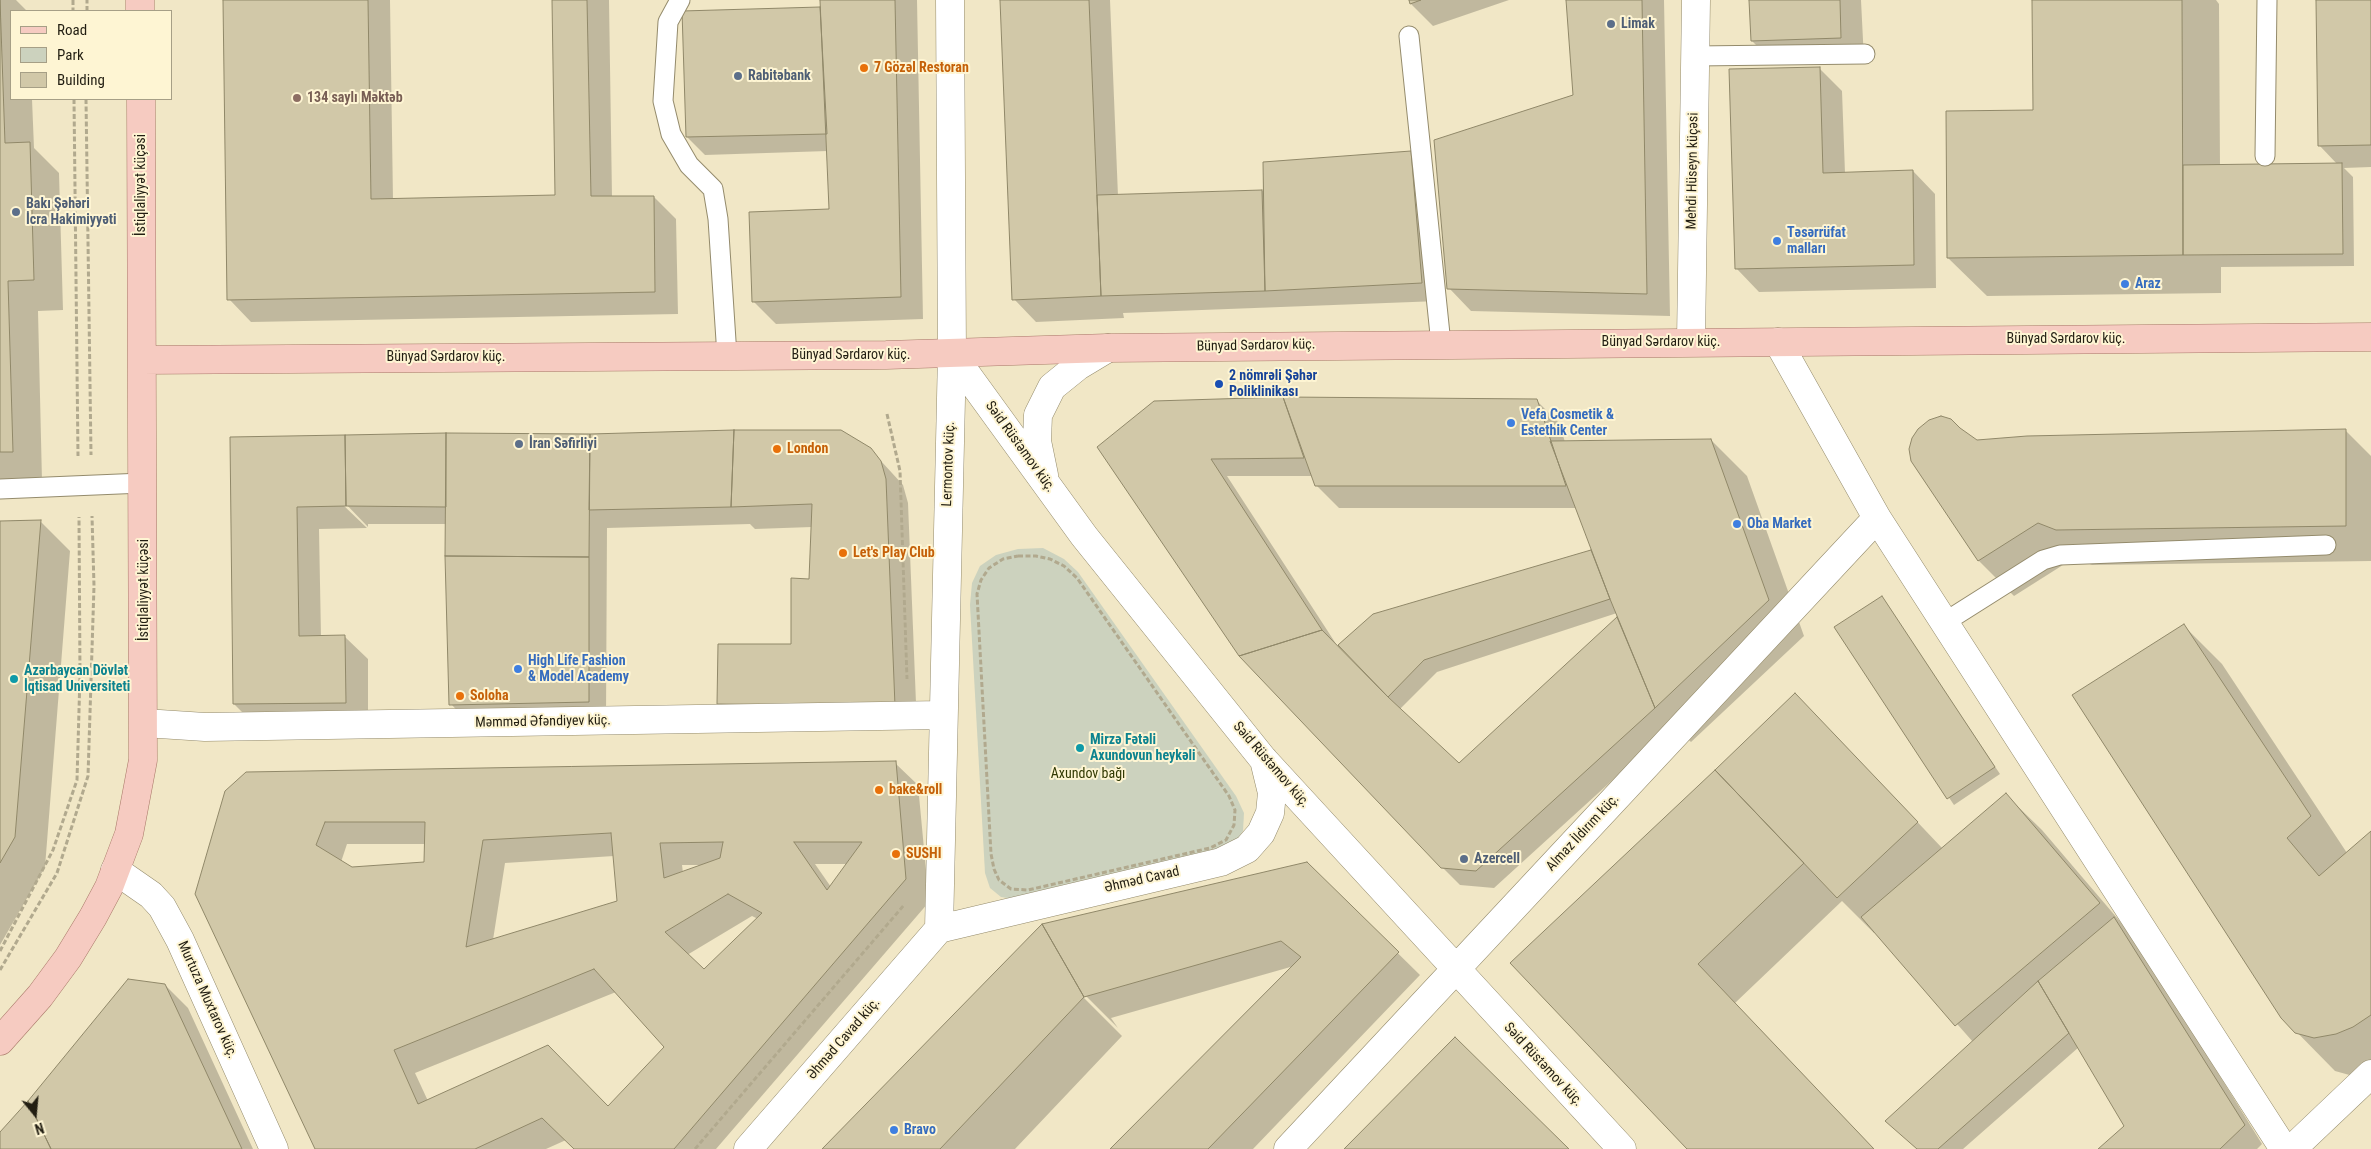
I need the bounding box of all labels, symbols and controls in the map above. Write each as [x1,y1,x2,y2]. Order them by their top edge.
legend [10,10,172,100]
place label: Limak [1621,16,1655,32]
marker: Limak [1605,18,1617,30]
text: Road [57,21,87,39]
text: Park [57,46,84,64]
place label: 7 Gözəl Restoran [874,60,969,76]
marker: 7 Gözəl Restoran [858,62,870,74]
place label: Rabitəbank [748,68,811,84]
marker: Rabitəbank [732,70,744,82]
text: Building [57,71,105,89]
place label: 134 saylı Məktəb [307,90,403,106]
marker: 134 saylı Məktəb [291,92,303,104]
street label: Mehdi Hüseyn küçəsi [1684,112,1702,230]
street label: İstiqlaliyyət küçəsi [133,134,149,236]
place label: Bakı Şəhəri İcra Hakimiyyəti [26,196,117,228]
marker: Bakı Şəhəri İcra Hakimiyyəti [10,206,22,218]
place label: Təsərrüfat malları [1787,225,1846,258]
marker: Təsərrüfat malları [1771,235,1783,247]
place label: Araz [2135,276,2161,292]
marker: Araz [2119,278,2131,290]
street label: Bünyad Sərdarov küç. [2007,331,2125,347]
street label: Bünyad Sərdarov küç. [1602,334,1720,350]
street label: Bünyad Sərdarov küç. [1196,337,1316,355]
street label: Bünyad Sərdarov küç. [792,347,910,363]
street label: Bünyad Sərdarov küç. [387,349,505,365]
place label: 2 nömrəli Şəhər Poliklinikası [1229,368,1317,401]
marker: 2 nömrəli Şəhər Poliklinikası [1213,378,1225,390]
street label: Səid Rüstəmov küç. [981,398,1059,496]
place label: Vefa Cosmetik & Estethik Center [1521,407,1614,440]
marker: Vefa Cosmetik & Estethik Center [1505,417,1517,429]
street label: Lermontov küç. [939,421,959,507]
place label: İran Səfirliyi [529,436,597,452]
marker: İran Səfirliyi [513,438,525,450]
place label: London [787,441,828,457]
marker: London [771,443,783,455]
place label: Oba Market [1747,516,1812,532]
marker: Oba Market [1731,518,1743,530]
street label: İstiqlaliyyət küçəsi [136,539,152,641]
place label: Let's Play Club [853,545,935,561]
marker: Let's Play Club [837,547,849,559]
place label: High Life Fashion & Model Academy [528,653,629,686]
place label: Azərbaycan Dövlət İqtisad Universiteti [24,663,130,696]
marker: High Life Fashion & Model Academy [512,663,524,675]
marker: Azərbaycan Dövlət İqtisad Universiteti [8,673,20,685]
place label: Soloha [470,688,508,704]
marker: Soloha [454,690,466,702]
street label: Məmməd Əfəndiyev küç. [475,712,611,732]
street label: Səid Rüstəmov küç. [1229,719,1313,811]
place label: Mirzə Fətəli Axundovun heykəli [1090,732,1196,764]
marker: Mirzə Fətəli Axundovun heykəli [1074,742,1086,754]
park label: Axundov bağı [1051,766,1125,782]
place label: bake&roll [889,782,942,798]
marker: bake&roll [873,784,885,796]
street label: Almaz İldırım küç. [1543,791,1623,875]
place label: SUSHI [906,846,941,862]
marker: SUSHI [890,848,902,860]
place label: Azercell [1474,851,1520,867]
marker: Azercell [1458,853,1470,865]
street label: Əhməd Cavad [1103,863,1181,897]
street label: Murtuza Muxtarov küç. [174,939,240,1061]
street label: Əhməd Cavad küç. [804,995,884,1083]
street label: Səid Rüstəmov küç. [1500,1020,1586,1110]
north arrow [10,1089,60,1139]
text: N [33,1119,46,1137]
place label: Bravo [904,1122,936,1138]
marker: Bravo [888,1124,900,1136]

